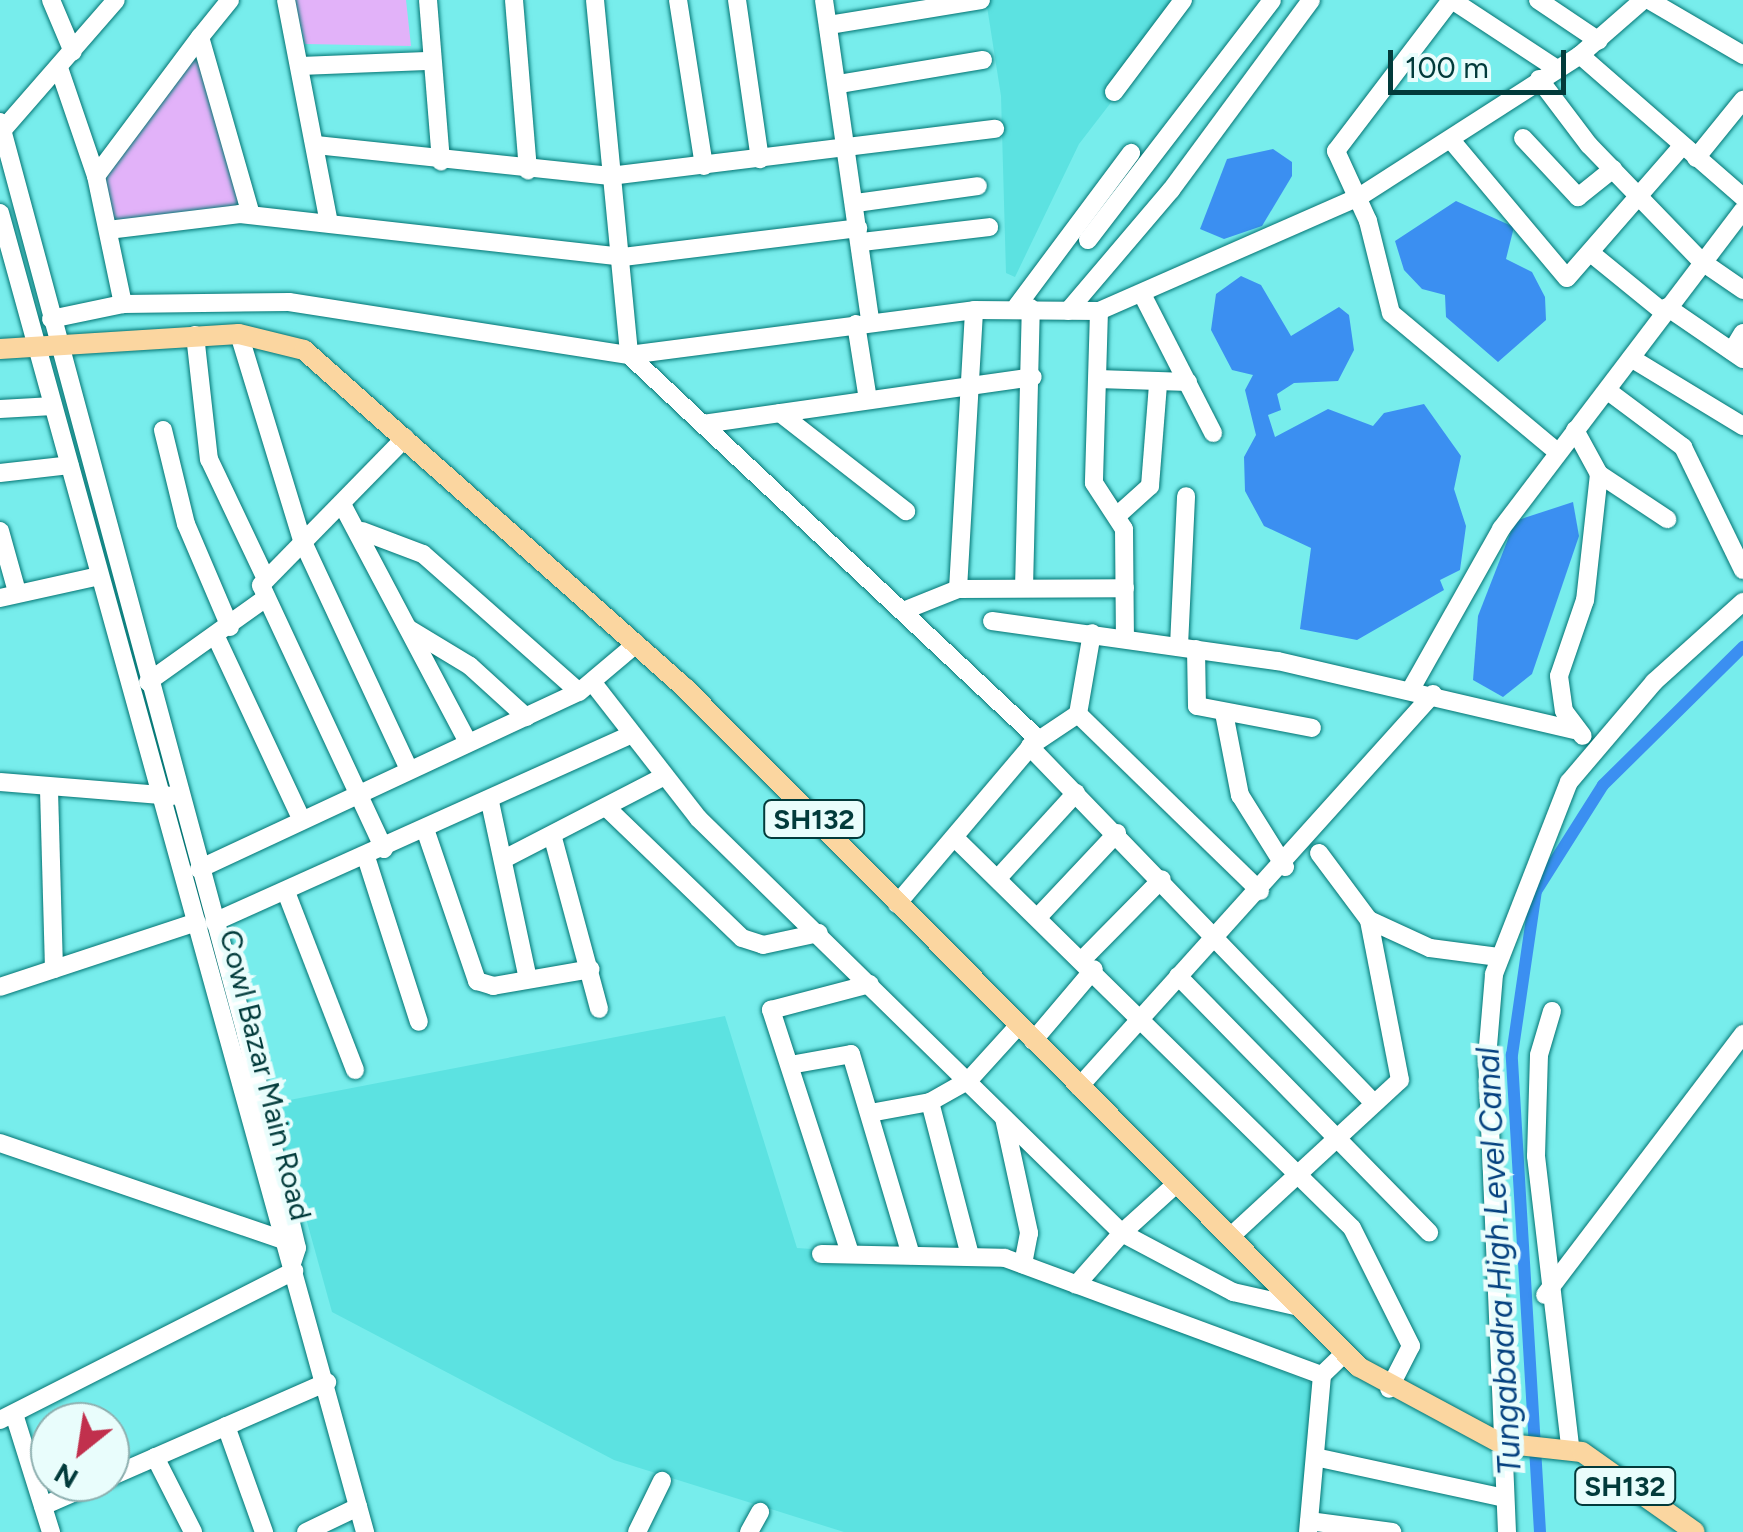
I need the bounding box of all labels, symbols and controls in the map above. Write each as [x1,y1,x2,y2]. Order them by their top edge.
scale bar [1393,30,1570,92]
text: 100 m [1405,49,1489,86]
road number: SH132 [762,796,866,842]
street label: Cowl Bazar Main Road [211,926,319,1224]
water label: Tungabadra High Level Canal [1469,1046,1529,1476]
north arrow [30,1402,130,1502]
text: N [48,1456,84,1496]
road number: SH132 [1572,1463,1678,1509]

